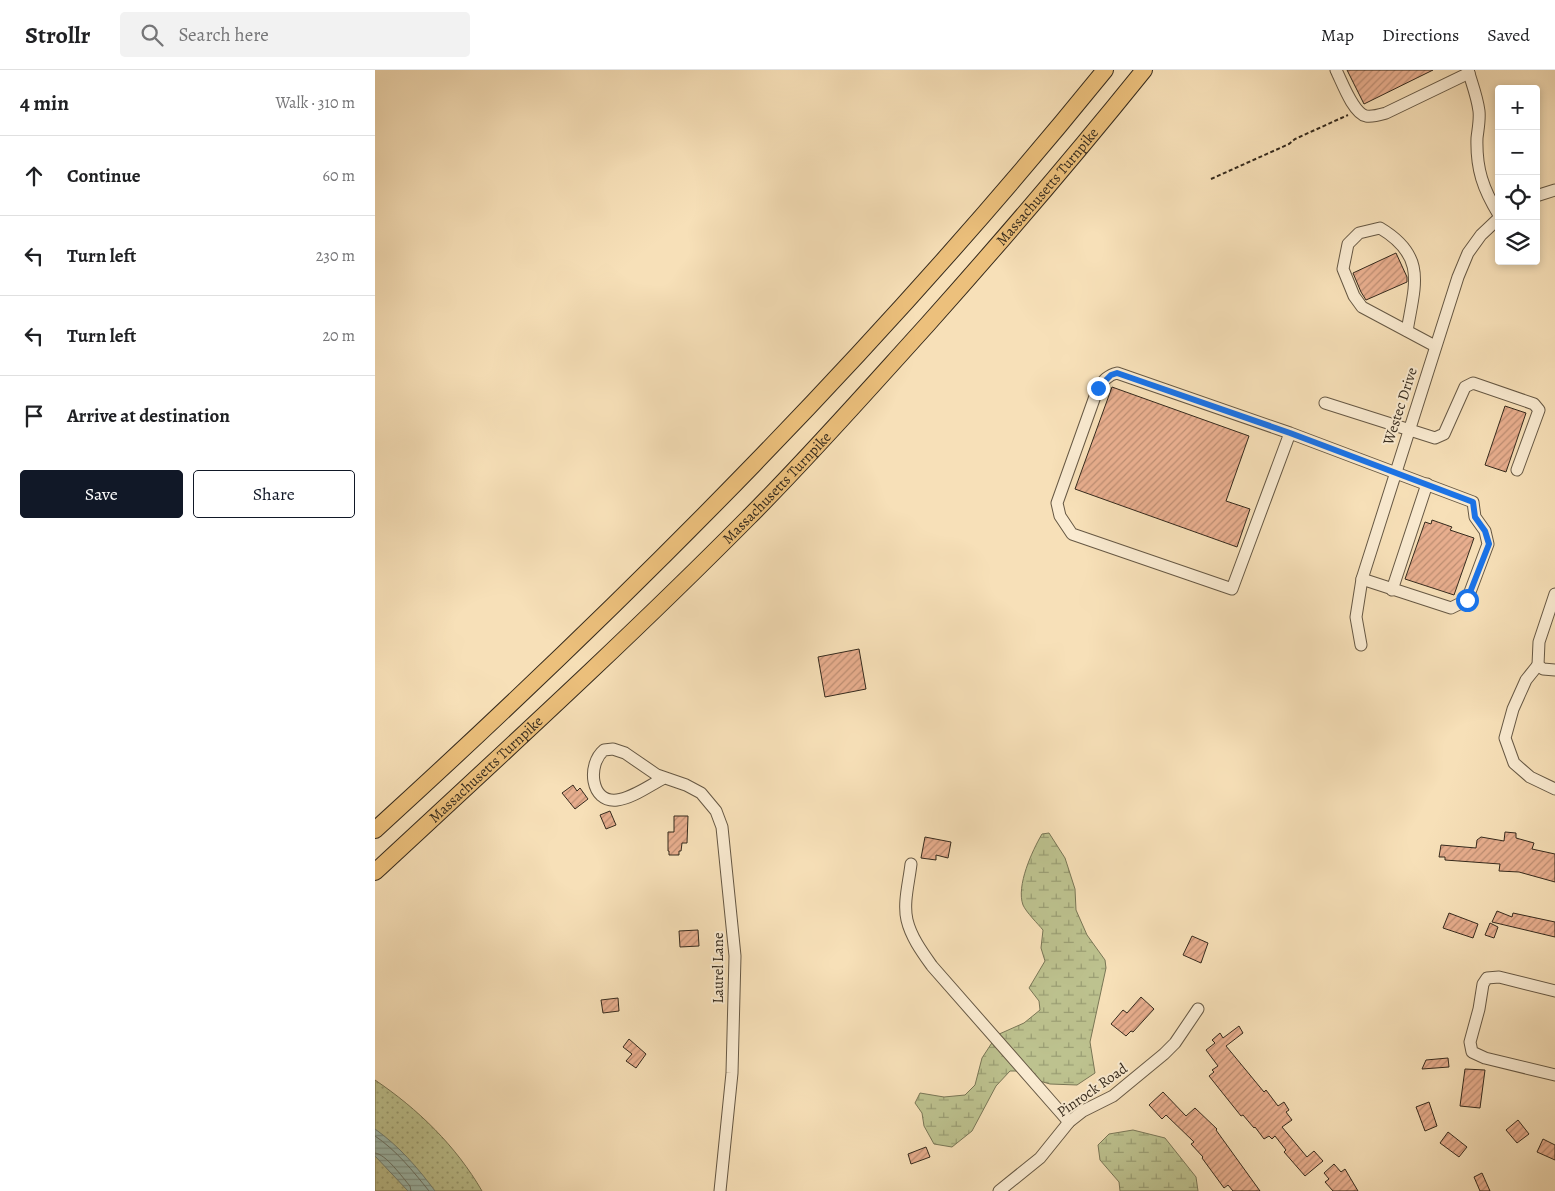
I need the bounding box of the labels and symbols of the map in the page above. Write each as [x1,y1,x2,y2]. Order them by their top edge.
street label: Massachusetts Turnpike [991,123,1103,250]
street label: Westec Drive [1378,364,1422,448]
route end [1087,377,1110,400]
street label: Massachusetts Turnpike [718,427,836,548]
route start [1456,589,1479,612]
street label: Massachusetts Turnpike [425,711,547,827]
street label: Laurel Lane [708,932,728,1004]
street label: Pinrock Road [1053,1058,1132,1122]

